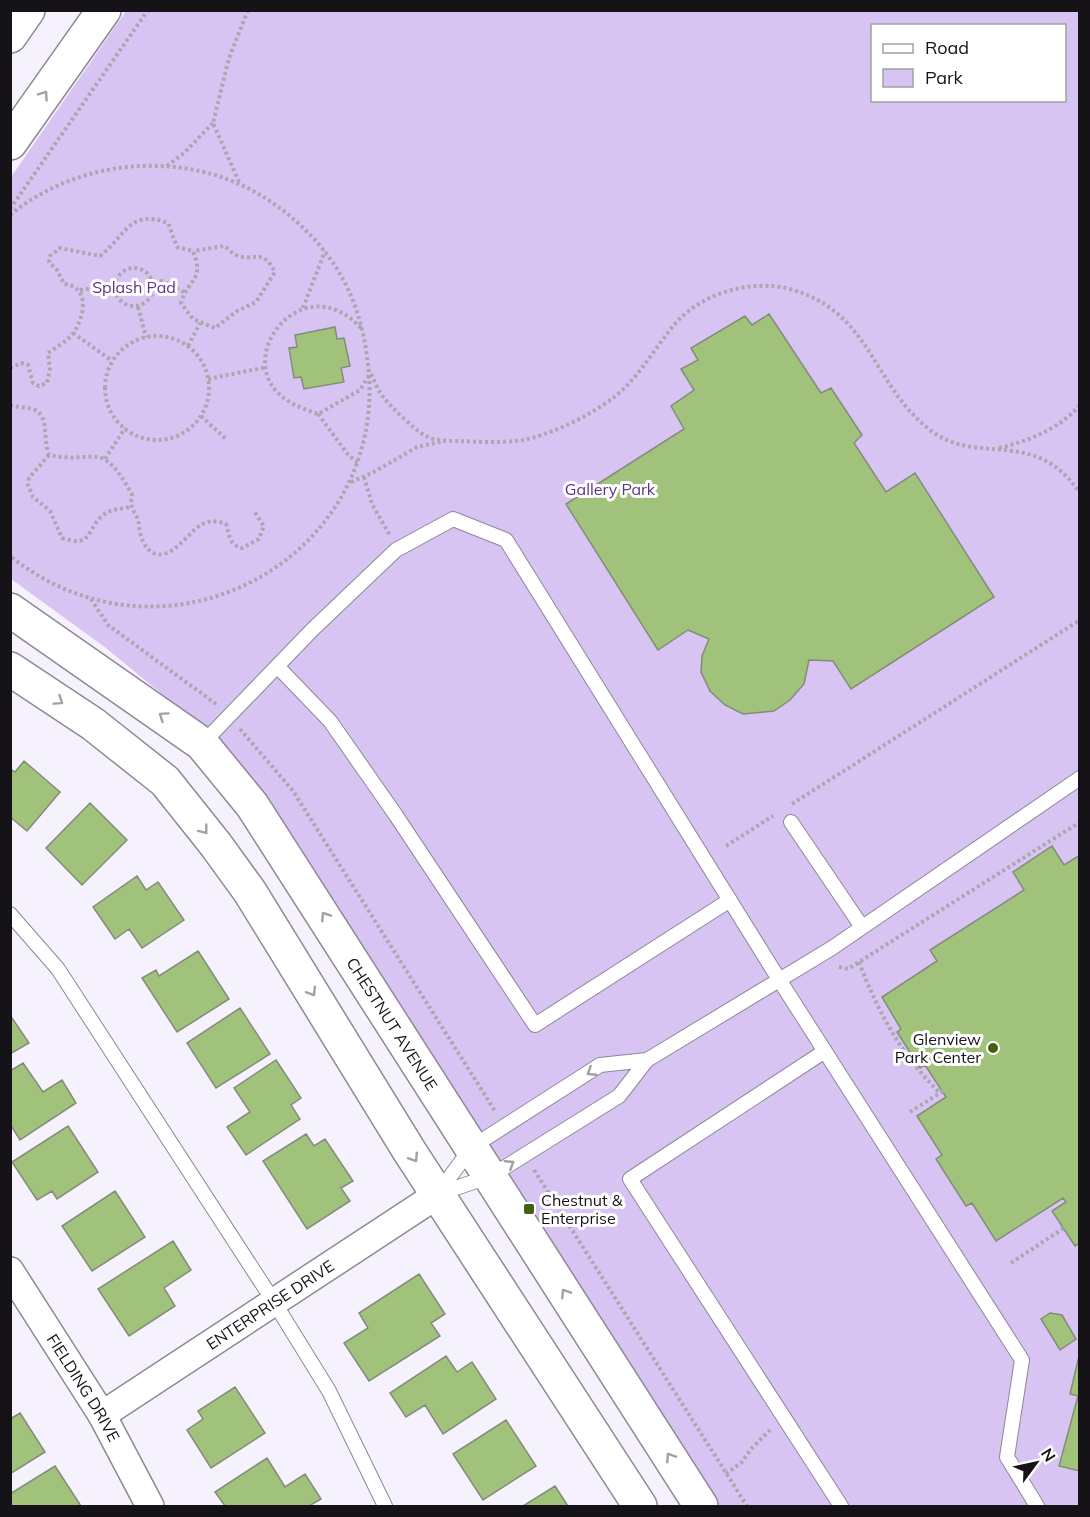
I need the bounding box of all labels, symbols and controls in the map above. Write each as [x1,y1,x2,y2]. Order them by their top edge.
legend [871,24,1066,102]
text: Road [925,36,969,59]
text: Park [925,66,964,89]
one-way arrow [37,90,48,101]
park label: Splash Pad [92,277,176,297]
park label: Gallery Park [565,479,656,499]
one-way arrow [53,694,63,706]
one-way arrow [159,712,170,723]
one-way arrow [197,823,208,834]
one-way arrow [320,912,332,922]
street label: CHESTNUT AVENUE [342,954,442,1094]
one-way arrow [304,986,316,996]
place label: Glenview Park Center [895,1029,981,1067]
marker: Glenview Park Center [986,1041,1000,1055]
one-way arrow [586,1064,597,1075]
one-way arrow [407,1151,418,1162]
one-way arrow [503,1160,514,1171]
place label: Chestnut & Enterprise [541,1190,623,1228]
marker: Chestnut & Enterprise [522,1202,536,1216]
street label: ENTERPRISE DRIVE [202,1256,338,1354]
one-way arrow [561,1289,572,1300]
street label: FIELDING DRIVE [43,1330,124,1445]
north arrow [1006,1433,1066,1493]
text: N [1037,1444,1060,1465]
one-way arrow [665,1453,677,1463]

